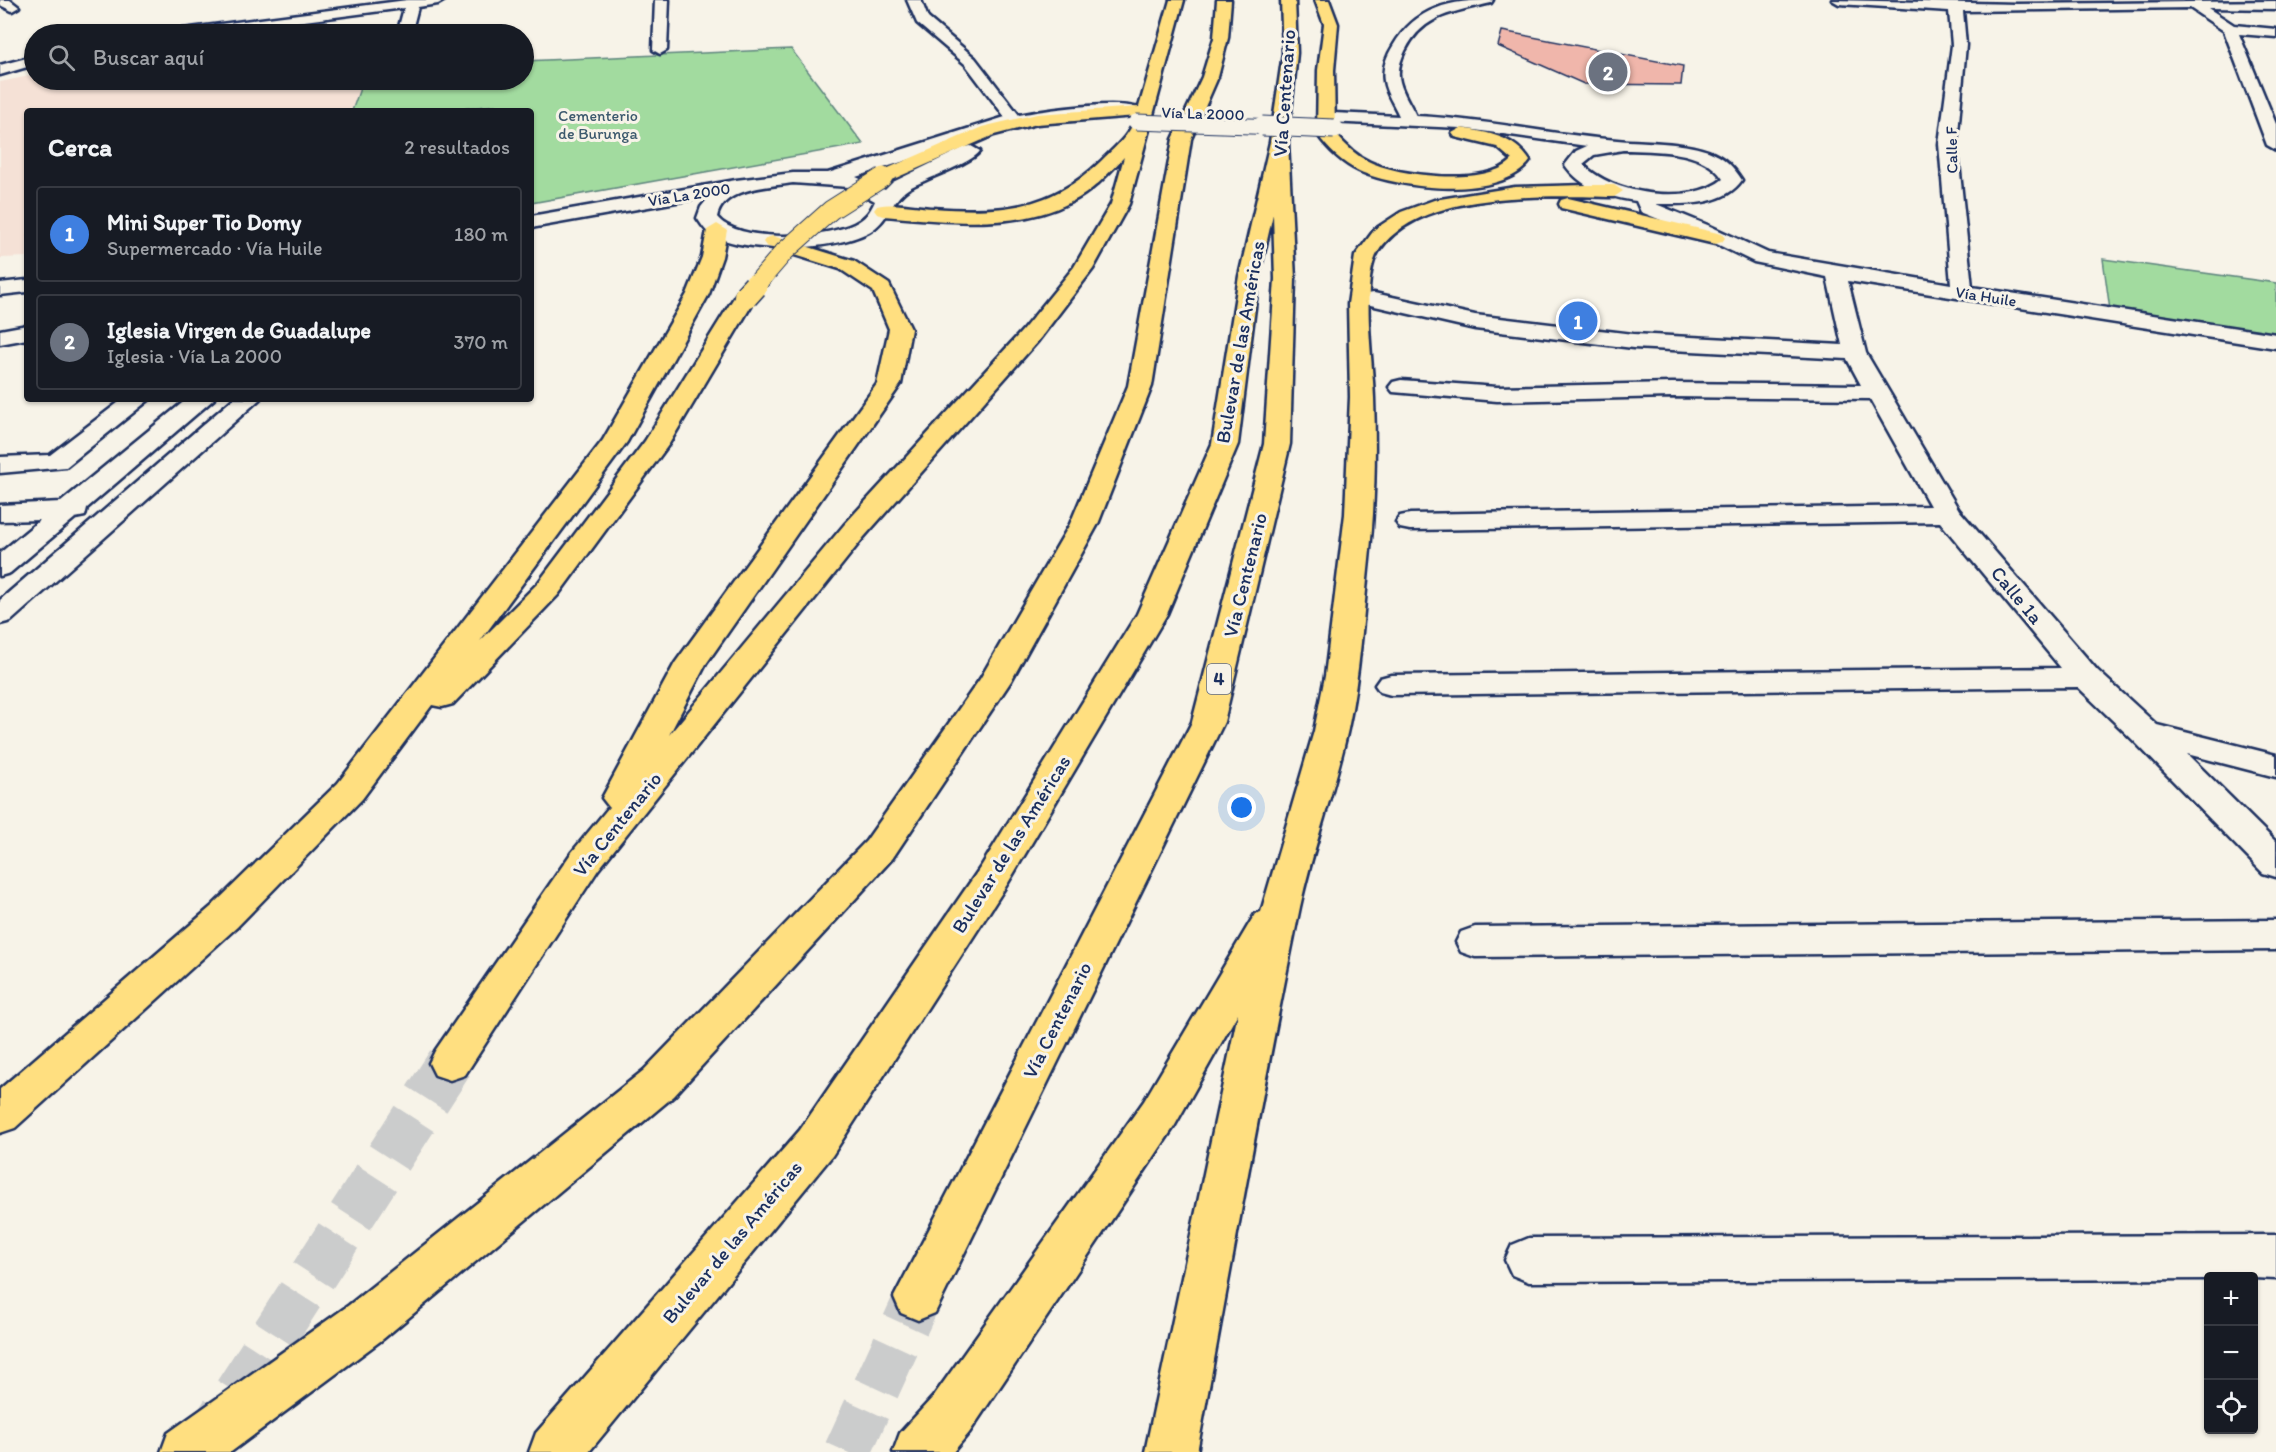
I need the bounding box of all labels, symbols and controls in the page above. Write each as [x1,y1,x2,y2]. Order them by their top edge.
search box [24,24,534,90]
street label: Vía Centenario [1268,29,1300,157]
icon: search [45,41,78,74]
text: Buscar aquí [93,44,204,71]
pin: 2 [1588,50,1628,94]
street label: Vía La 2000 [1161,103,1245,124]
park label: Cementerio de Burunga [558,106,638,143]
street label: Calle F [1942,126,1961,174]
text: Cerca [48,131,112,163]
text: 2 resultados [404,135,510,159]
street label: Vía La 2000 [647,179,732,210]
text: Mini Super Tio Domy [107,209,301,236]
text: 1 [65,222,74,246]
text: 180 m [454,222,508,246]
text: Supermercado · Vía Huile [107,236,323,260]
street label: Bulevar de las Américas [1210,239,1270,445]
street label: Vía Huile [1954,282,2018,311]
pin: 1 [1558,298,1598,344]
text: Iglesia Virgen de Guadalupe [107,317,371,344]
text: 2 [64,330,75,354]
text: 370 m [454,330,508,354]
text: Iglesia · Vía La 2000 [107,344,282,368]
street label: Vía Centenario [1218,510,1272,640]
street label: Calle 1a [1986,561,2049,629]
road number: 4 [1207,664,1231,694]
street label: Bulevar de las Américas [946,751,1076,937]
street label: Vía Centenario [568,767,666,881]
your location [1227,793,1256,822]
street label: Vía Centenario [1017,958,1097,1082]
street label: Bulevar de las Américas [657,1156,807,1328]
map controls [2204,1272,2258,1434]
button: + [2204,1272,2258,1326]
button: − [2204,1326,2258,1380]
button: locate [2204,1380,2258,1434]

